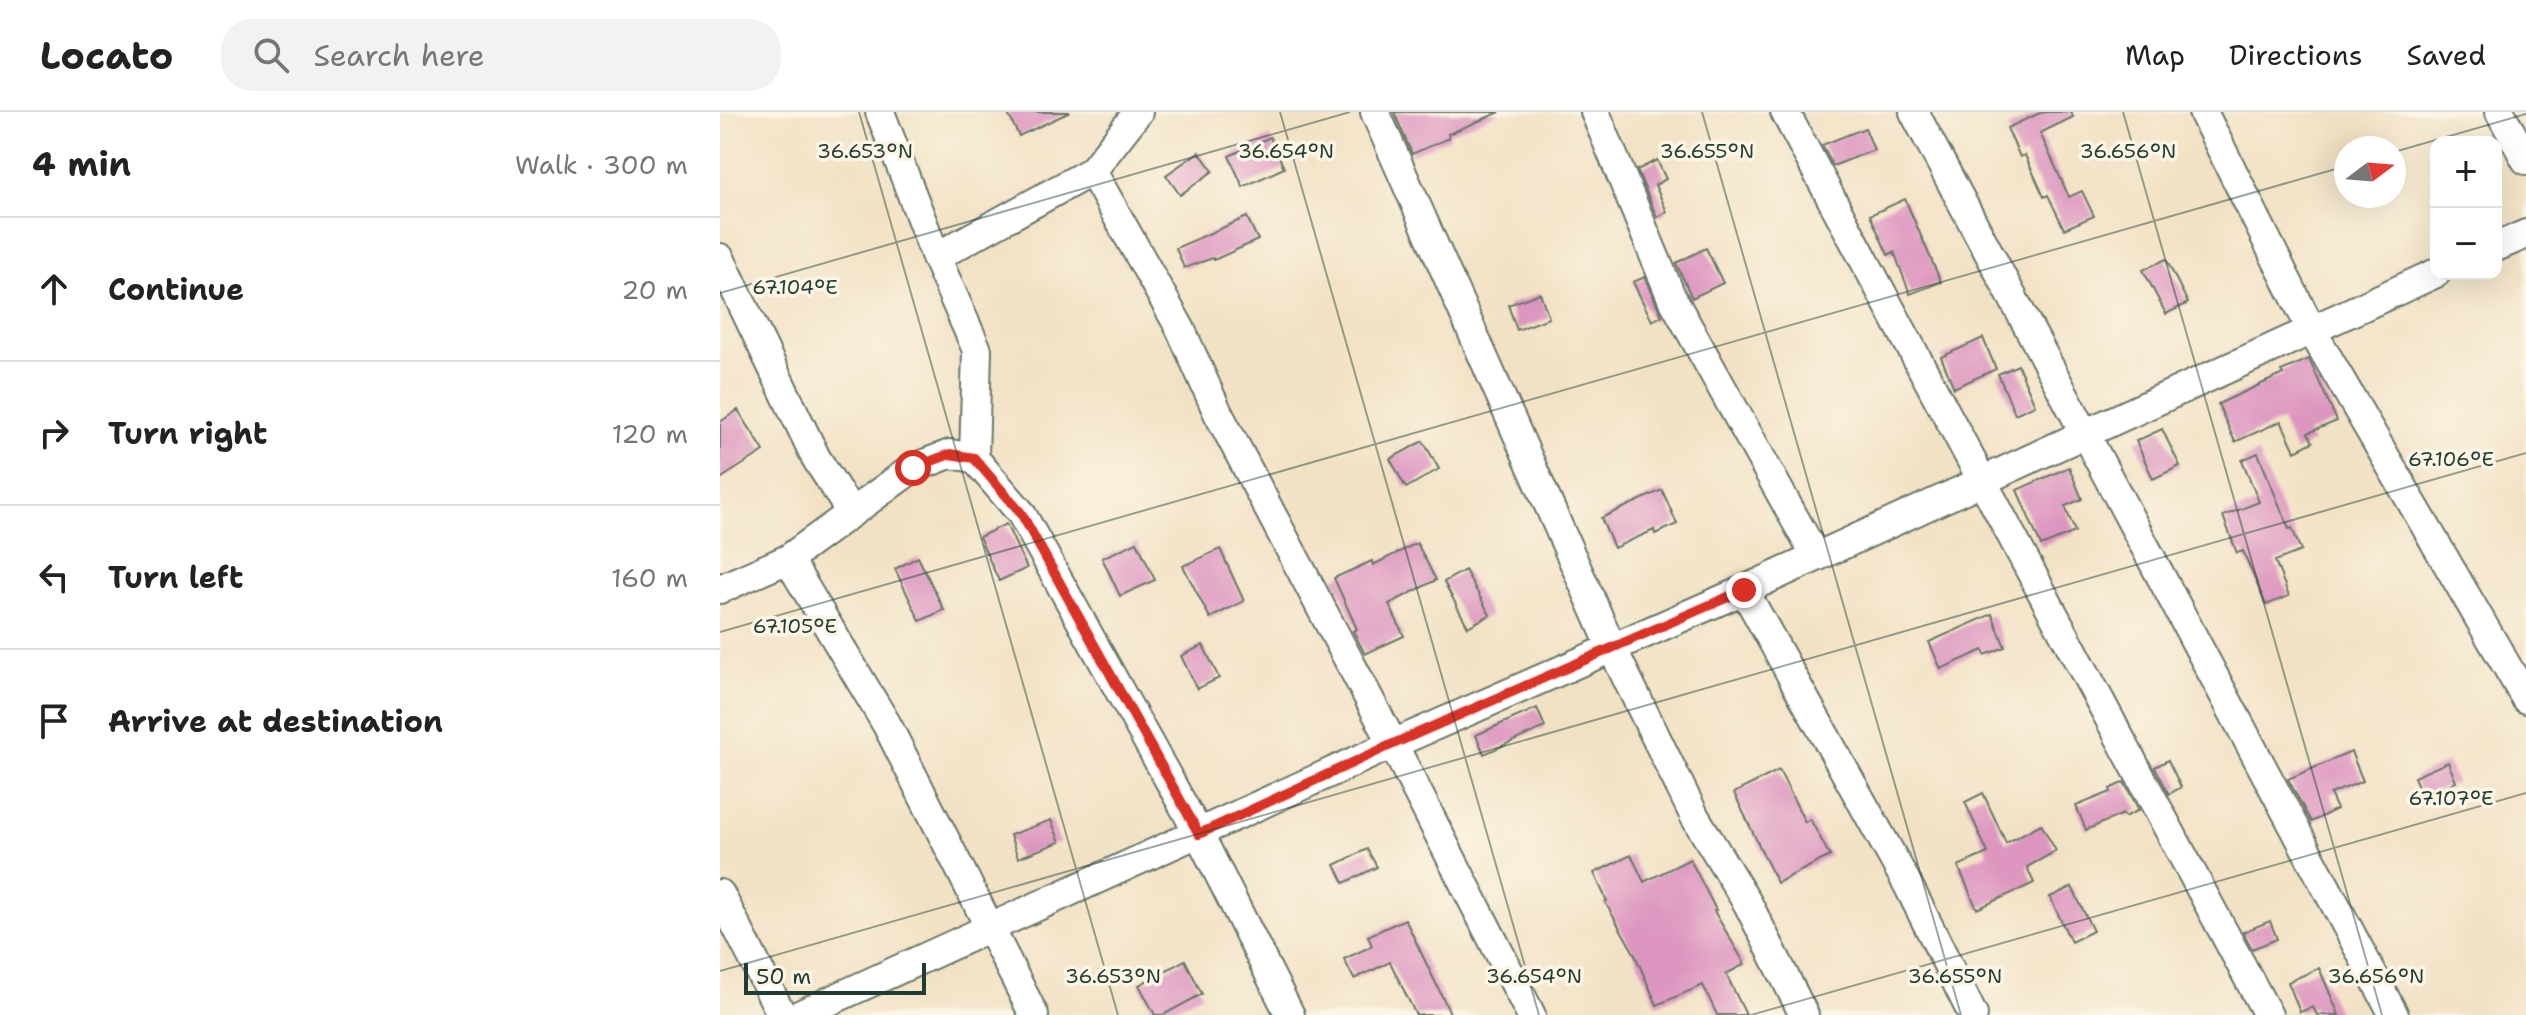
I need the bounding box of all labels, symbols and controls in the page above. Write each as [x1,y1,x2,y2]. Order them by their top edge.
search box [221,19,781,91]
text: Locato [40,30,173,81]
icon: search [249,33,293,77]
text: Search here [313,35,485,76]
text: Map [2125,36,2185,74]
text: Directions [2229,36,2363,74]
text: Saved [2407,36,2486,74]
north arrow [2334,136,2406,208]
map controls [2430,136,2502,280]
button: + [2430,136,2502,208]
text: 36.653°N [817,138,913,164]
text: 36.654°N [1238,138,1334,164]
text: 36.655°N [1660,138,1754,164]
text: 36.656°N [2080,138,2176,164]
text: 4 min [32,141,131,187]
text: Walk · 300 m [515,147,688,182]
button: − [2430,208,2502,280]
icon: ahead [32,267,76,311]
text: Continue [108,269,244,310]
text: 20 m [621,272,688,307]
text: 67.104°E [752,274,838,300]
icon: right [32,411,76,455]
text: Turn right [108,413,267,454]
text: 120 m [612,416,688,451]
text: 67.106°E [2408,446,2494,472]
route start [895,450,931,486]
icon: left [32,555,76,599]
text: Turn left [108,557,243,598]
text: 160 m [611,560,688,595]
route end [1726,572,1762,608]
text: 67.105°E [753,613,837,639]
icon: arrive [32,699,76,743]
text: Arrive at destination [108,701,443,742]
text: 67.107°E [2408,785,2494,811]
scale bar [744,959,926,995]
text: 50 m [756,962,811,991]
text: 36.653°N [1065,963,1161,989]
text: 36.654°N [1486,963,1582,989]
text: 36.655°N [1908,963,2002,989]
text: 36.656°N [2328,963,2424,989]

